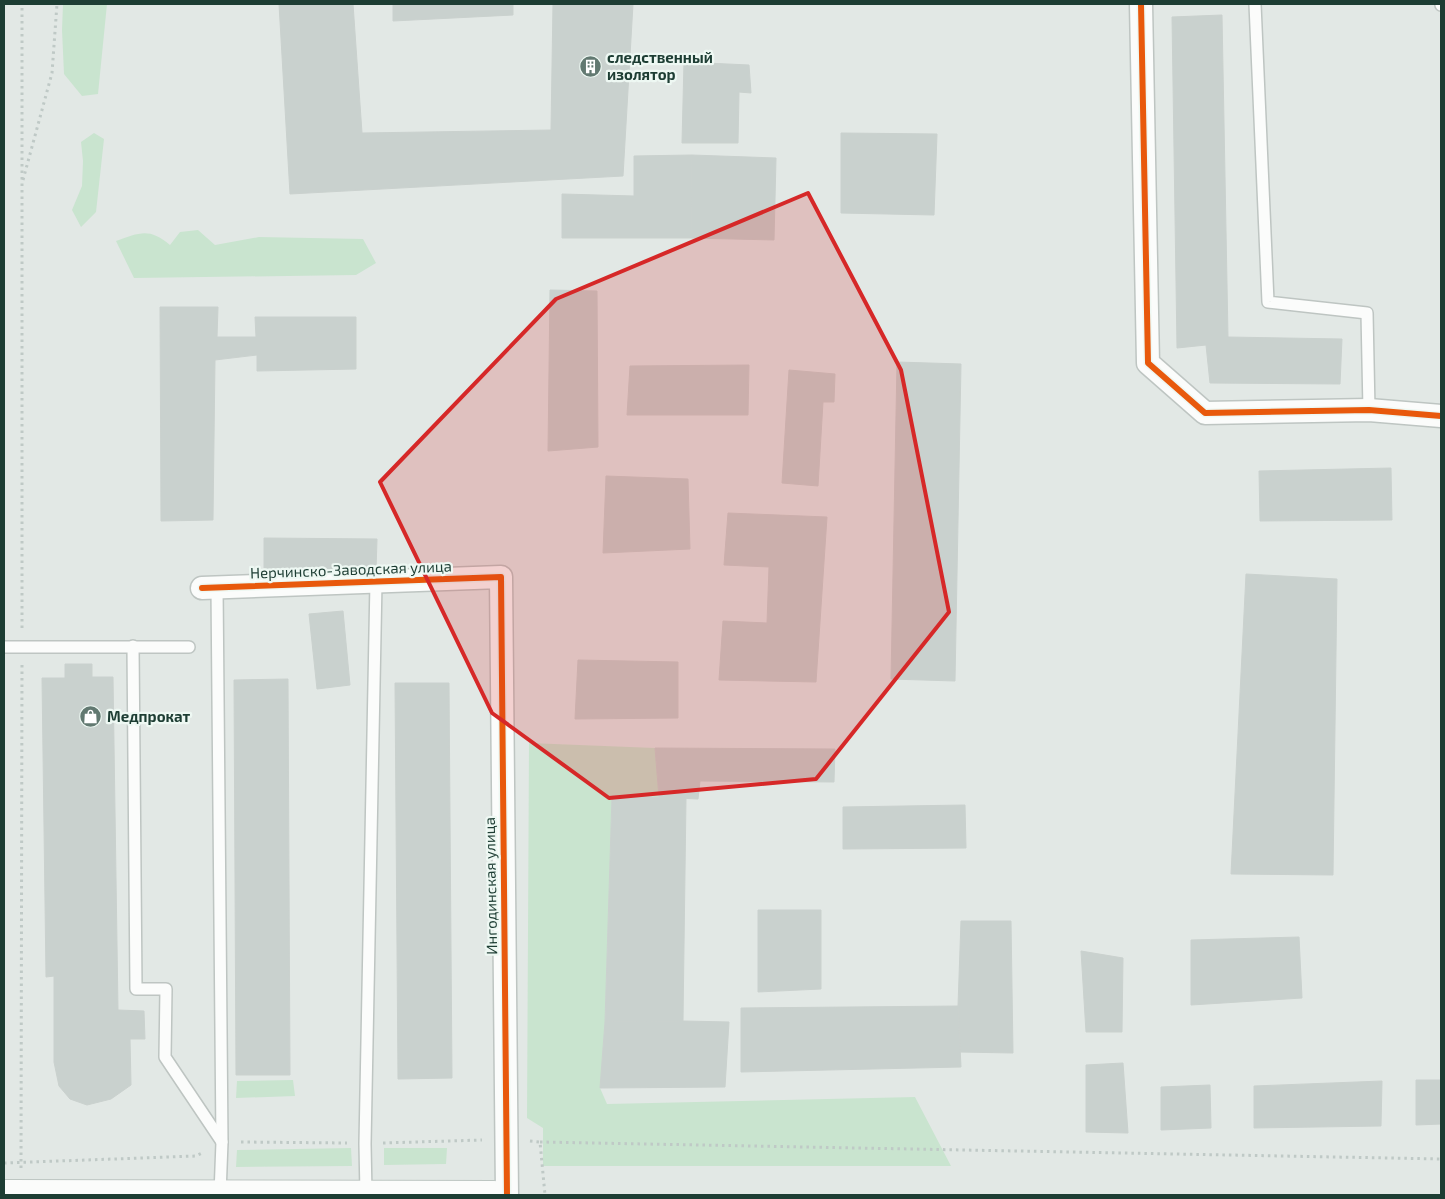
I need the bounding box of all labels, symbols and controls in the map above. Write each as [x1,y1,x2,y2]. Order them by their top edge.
place label: следственный изолятор [607,48,713,83]
building icon: следственный изолятор [579,55,603,79]
street label: Нерчинско-Заводская улица [250,556,452,583]
shop icon: Медпрокат [79,705,103,729]
place label: Медпрокат [107,707,191,725]
street label: Ингодинская улица [480,817,501,955]

